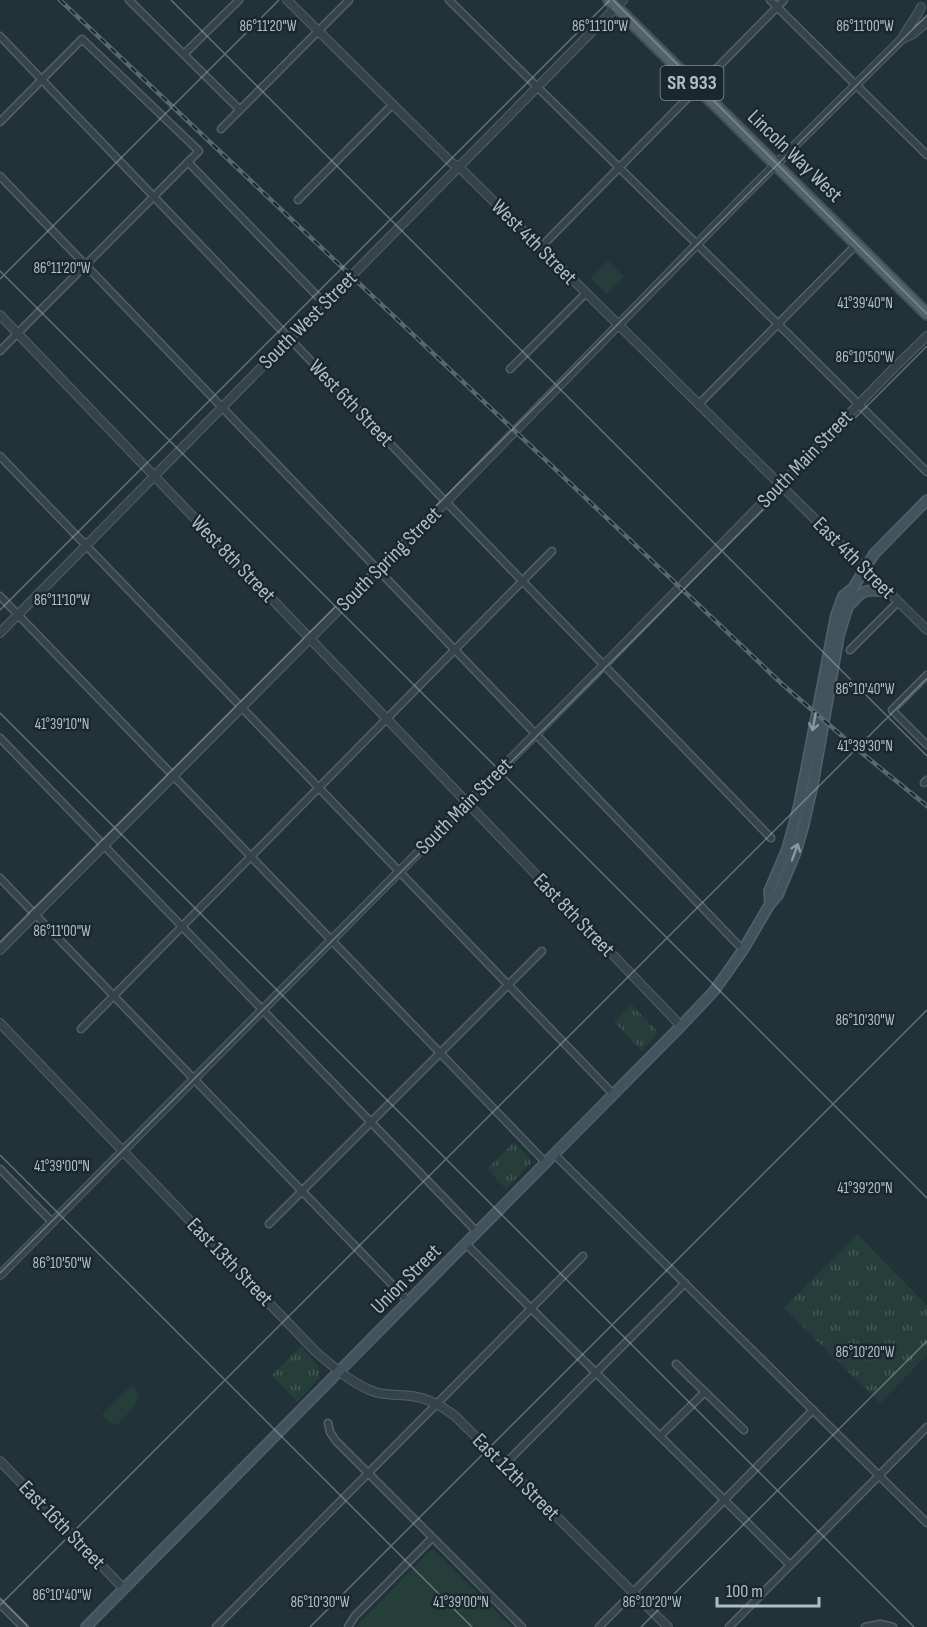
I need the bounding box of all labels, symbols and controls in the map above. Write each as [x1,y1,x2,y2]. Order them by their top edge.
text: 86°11'20"W [239,17,297,36]
text: 86°11'10"W [572,17,628,36]
text: 86°11'00"W [836,17,894,36]
road number: SR 933 [660,66,724,100]
street label: Lincoln Way West [742,105,848,207]
street label: West 4th Street [486,194,582,290]
text: 86°11'20"W [33,259,91,278]
street label: South West Street [254,266,362,374]
text: 41°39'40"N [837,294,893,313]
text: 86°10'50"W [836,348,895,367]
street label: West 6th Street [303,354,399,452]
street label: South Main Street [752,405,858,513]
street label: South Spring Street [331,501,447,617]
street label: West 8th Street [185,510,281,608]
street label: East 4th Street [808,512,900,604]
text: 86°11'10"W [34,591,90,610]
text: 86°10'40"W [835,680,895,699]
one-way arrow [808,712,819,732]
text: 41°39'10"N [35,715,89,734]
text: 41°39'30"N [837,737,893,756]
street label: South Main Street [410,752,518,860]
one-way arrow [791,843,802,862]
street label: East 8th Street [528,868,620,962]
text: 86°11'00"W [33,922,91,941]
text: 86°10'30"W [835,1011,895,1030]
text: 41°39'00"N [34,1157,90,1176]
text: 41°39'20"N [837,1179,893,1198]
street label: East 13th Street [182,1213,278,1311]
street label: Union Street [366,1239,446,1319]
text: 86°10'50"W [33,1254,92,1273]
text: 86°10'20"W [836,1343,895,1362]
street label: East 12th Street [467,1428,565,1526]
street label: East 16th Street [14,1476,110,1574]
scale bar [717,1570,819,1608]
text: 100 m [726,1581,763,1602]
text: 86°10'40"W [32,1586,92,1605]
text: 86°10'30"W [290,1593,350,1612]
text: 41°39'00"N [433,1593,489,1612]
text: 86°10'20"W [623,1593,682,1612]

